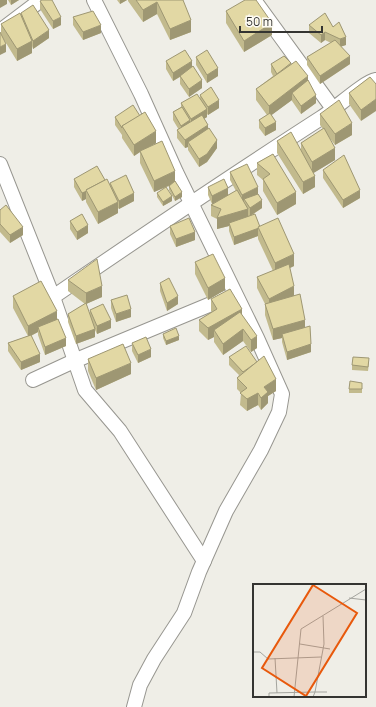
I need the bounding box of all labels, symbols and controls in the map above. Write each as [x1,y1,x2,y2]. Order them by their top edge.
scale bar [240,8,322,34]
text: 50 m [246,13,273,30]
inset map [253,584,366,697]

